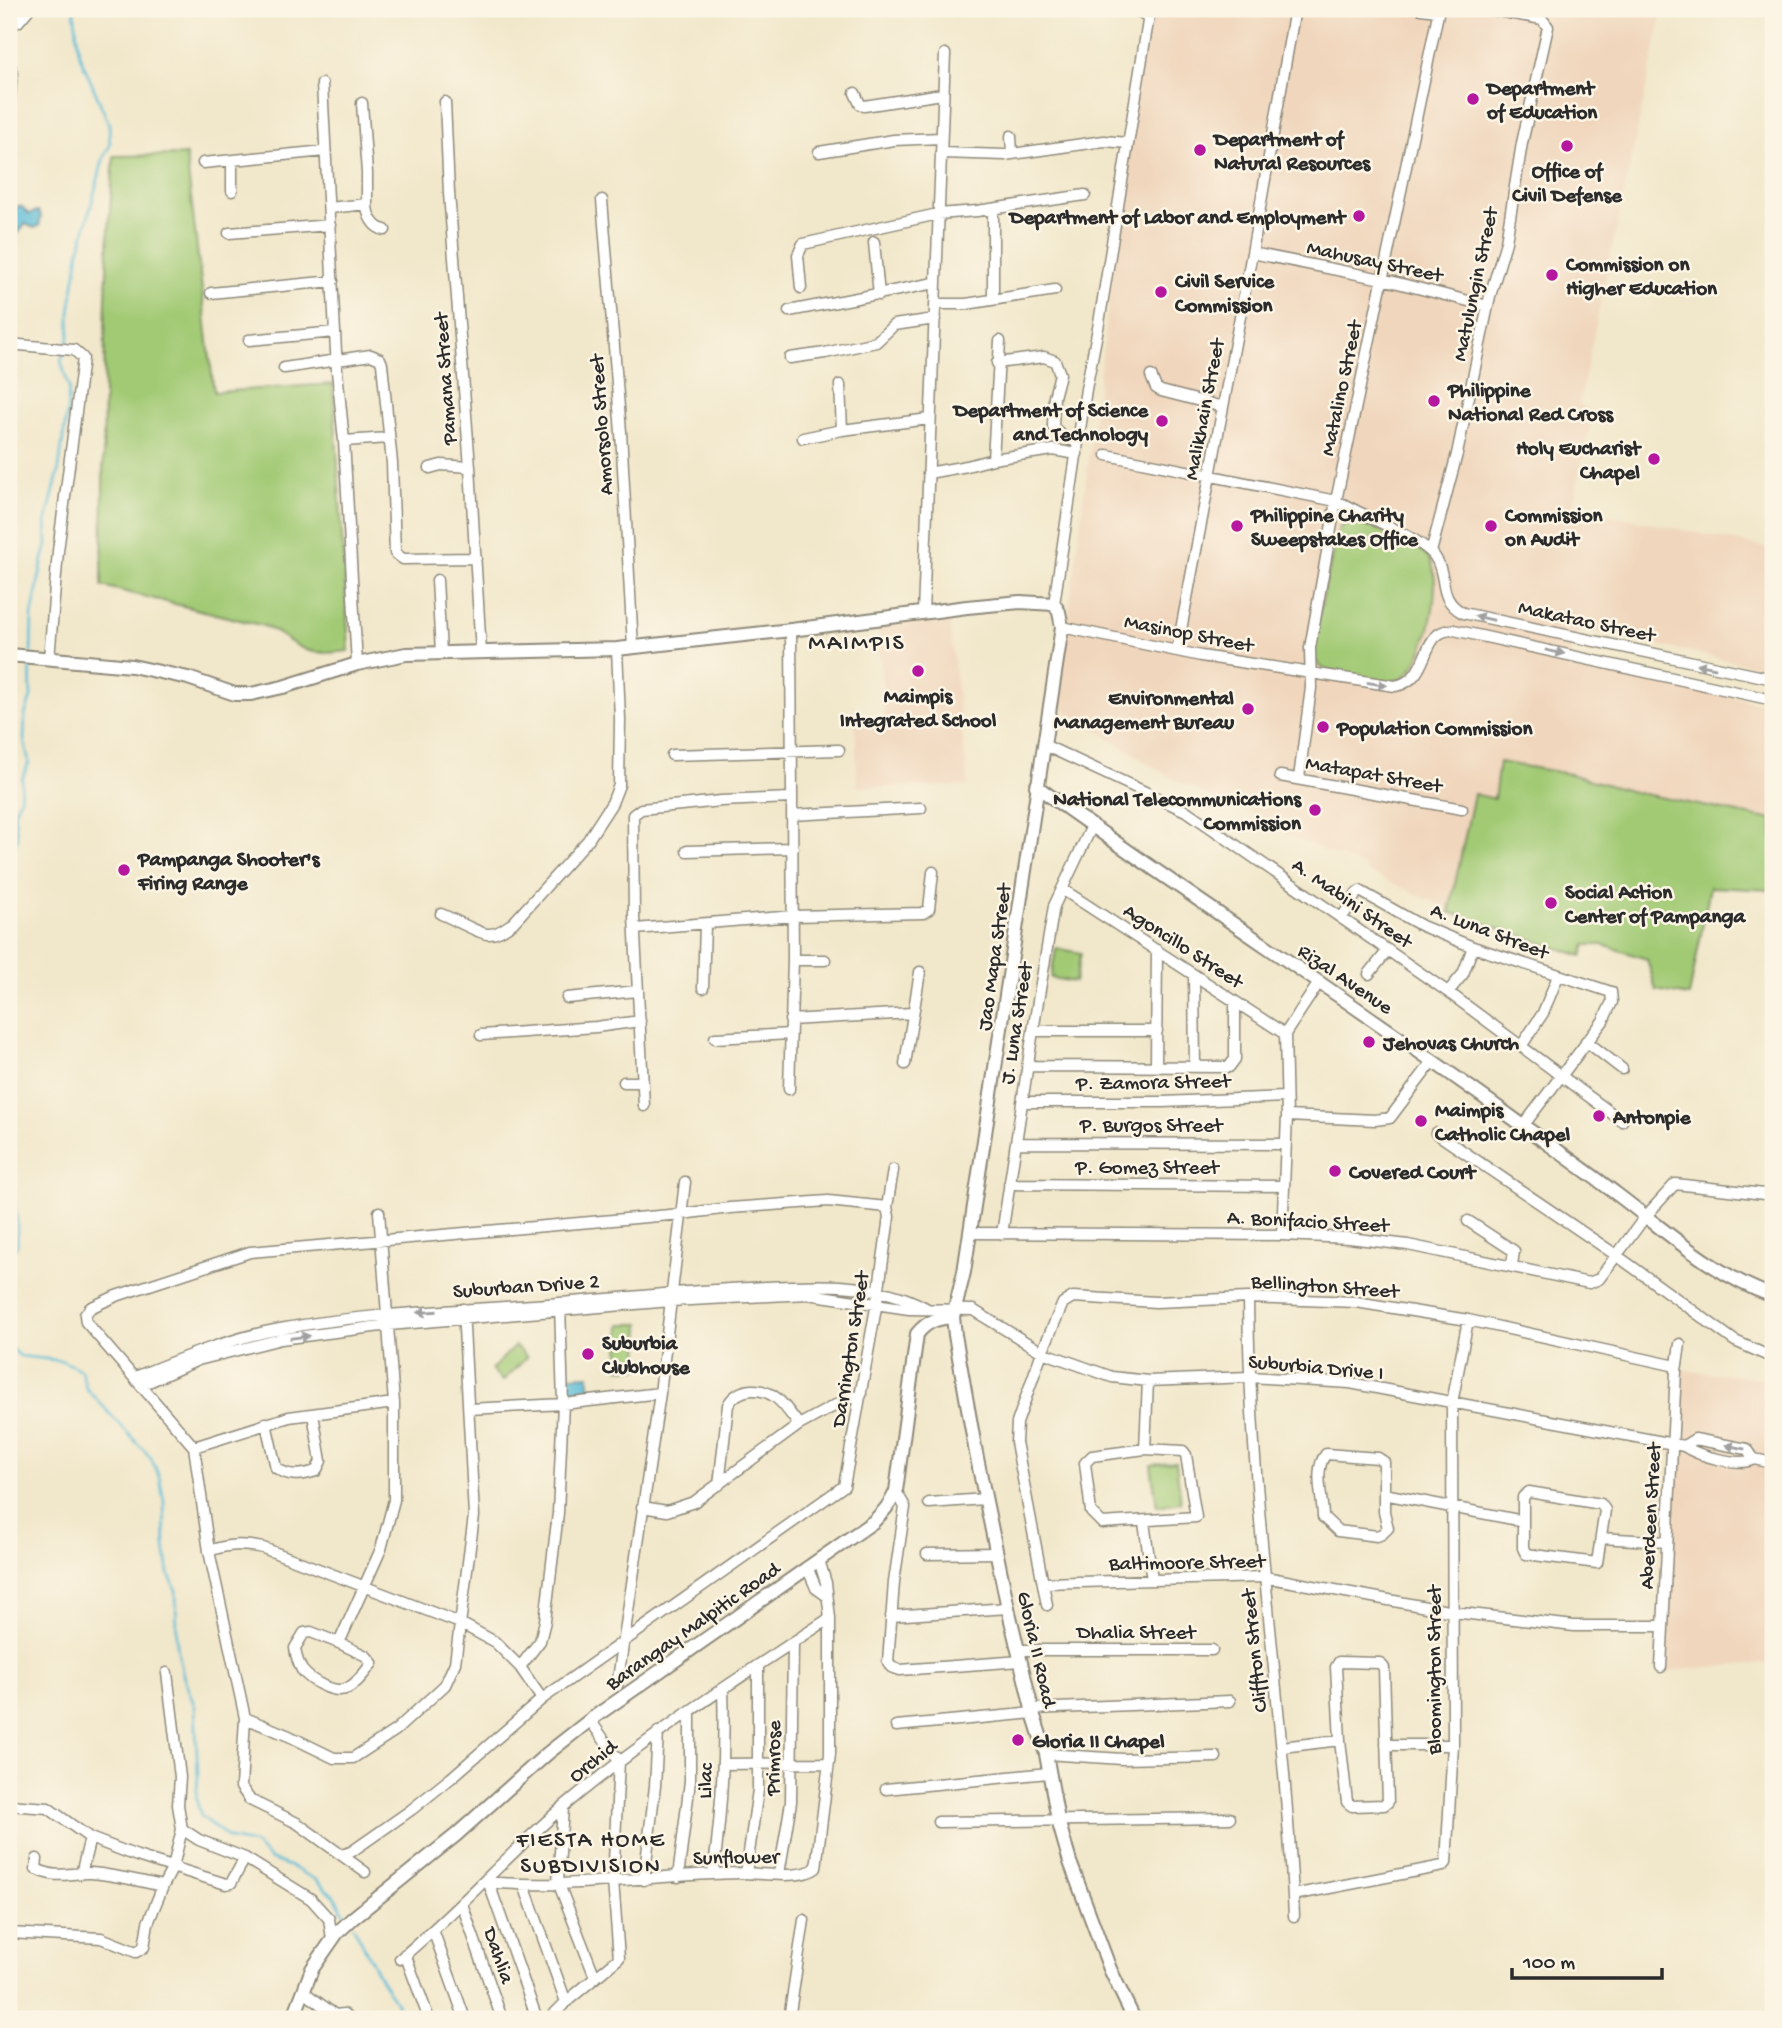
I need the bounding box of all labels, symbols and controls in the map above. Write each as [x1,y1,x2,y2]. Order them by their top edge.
place label: Department of Education [1485,78,1598,127]
marker: Department of Education [1465,91,1481,107]
place label: Department of Natural Resources [1212,129,1371,178]
marker: Office of Civil Defense [1559,138,1575,154]
marker: Department of Natural Resources [1192,142,1208,158]
place label: Office of Civil Defense [1511,161,1623,210]
street label: Matulungin Street [1449,203,1506,364]
place label: Department of Labor and Employment [1008,207,1347,232]
marker: Department of Labor and Employment [1351,208,1367,224]
street label: Mahusay Street [1304,237,1447,291]
place label: Commission on Higher Education [1565,254,1718,303]
marker: Commission on Higher Education [1544,267,1560,283]
place label: Civil Service Commission [1174,271,1275,320]
marker: Civil Service Commission [1153,284,1169,300]
street label: Pamana Street [430,309,465,447]
street label: Matalino Street [1317,317,1370,459]
street label: Malikhain Street [1181,335,1233,482]
street label: Amorsolo Street [586,351,621,496]
place label: Philippine National Red Cross [1447,380,1614,429]
marker: Philippine National Red Cross [1426,393,1442,409]
place label: Department of Science and Technology [952,400,1149,449]
marker: Department of Science and Technology [1154,413,1170,429]
place label: Holy Eucharist Chapel [1516,438,1642,487]
marker: Holy Eucharist Chapel [1646,451,1662,467]
place label: Philippine Charity Sweepstakes Office [1250,505,1419,554]
place label: Commission on Audit [1504,505,1604,554]
marker: Philippine Charity Sweepstakes Office [1229,518,1245,534]
marker: Commission on Audit [1483,518,1499,534]
street label: Makatao Street [1516,597,1659,651]
street label: Masinop Street [1122,611,1257,661]
one-way arrow [1473,612,1495,623]
district label: MAIMPIS [808,630,906,659]
one-way arrow [1544,647,1566,658]
one-way arrow [1695,660,1717,671]
marker: Maimpis Integrated School [910,663,926,679]
one-way arrow [1366,679,1388,690]
place label: Maimpis Integrated School [840,686,997,735]
place label: Environmental Management Bureau [1054,688,1234,737]
marker: Environmental Management Bureau [1240,701,1256,717]
place label: Population Commission [1336,718,1534,743]
marker: Population Commission [1315,719,1331,735]
street label: Matapat Street [1303,752,1446,801]
place label: National Telecommunications Commission [1053,789,1302,838]
marker: National Telecommunications Commission [1307,802,1323,818]
place label: Pampanga Shooter's Firing Range [137,849,321,898]
street label: A. Mabini Street [1286,854,1418,957]
marker: Pampanga Shooter's Firing Range [116,862,132,878]
street label: Jao Mapa Street [974,880,1019,1032]
place label: Social Action Center of Pampanga [1564,882,1746,931]
marker: Social Action Center of Pampanga [1543,895,1559,911]
street label: A. Luna Street [1426,899,1553,968]
street label: Agoncillo Street [1117,900,1249,997]
street label: Rizal Avenue [1292,940,1397,1022]
street label: J. Luna Street [997,959,1041,1086]
place label: Jehovas Church [1382,1033,1520,1058]
marker: Jehovas Church [1361,1034,1377,1050]
street label: P. Zamora Street [1075,1071,1233,1098]
place label: Maimpis Catholic Chapel [1434,1100,1571,1149]
place label: Antonpie [1612,1107,1692,1132]
marker: Antonpie [1591,1108,1607,1124]
marker: Maimpis Catholic Chapel [1413,1113,1429,1129]
street label: P. Burgos Street [1079,1115,1225,1140]
street label: P. Gomez Street [1074,1157,1221,1182]
place label: Covered Court [1348,1162,1477,1187]
marker: Covered Court [1327,1163,1343,1179]
street label: A. Bonifacio Street [1226,1207,1392,1240]
street label: Darrington Street [828,1268,877,1431]
street label: Suburban Drive 2 [452,1271,600,1306]
street label: Bellington Street [1249,1271,1402,1306]
one-way arrow [416,1307,438,1318]
one-way arrow [289,1331,311,1342]
place label: Suburbia Clubhouse [601,1333,691,1382]
marker: Suburbia Clubhouse [580,1346,596,1362]
street label: Suburbia Drive I [1247,1351,1385,1388]
street label: Aberdeen Street [1636,1440,1669,1590]
one-way arrow [1724,1442,1746,1453]
street label: Baltimoore Street [1108,1551,1268,1578]
street label: Barangay Malpitic Road [601,1557,787,1698]
street label: Bloomington Street [1424,1583,1449,1755]
street label: Cliffton Street [1237,1585,1275,1714]
street label: Gloria II Road [1009,1589,1060,1712]
street label: Dhalia Street [1075,1622,1198,1647]
street label: Primrose [762,1719,789,1797]
place label: Gloria II Chapel [1032,1731,1165,1756]
marker: Gloria II Chapel [1010,1732,1026,1748]
street label: Orchid [565,1735,625,1790]
street label: Lilac [694,1762,721,1799]
district label: FIESTA HOME SUBDIVISION [515,1828,666,1881]
street label: Sunflower [693,1846,781,1873]
street label: Dahlia [475,1923,518,1989]
scale bar [1512,1937,1663,1981]
text: 100 m [1522,1952,1575,1977]

